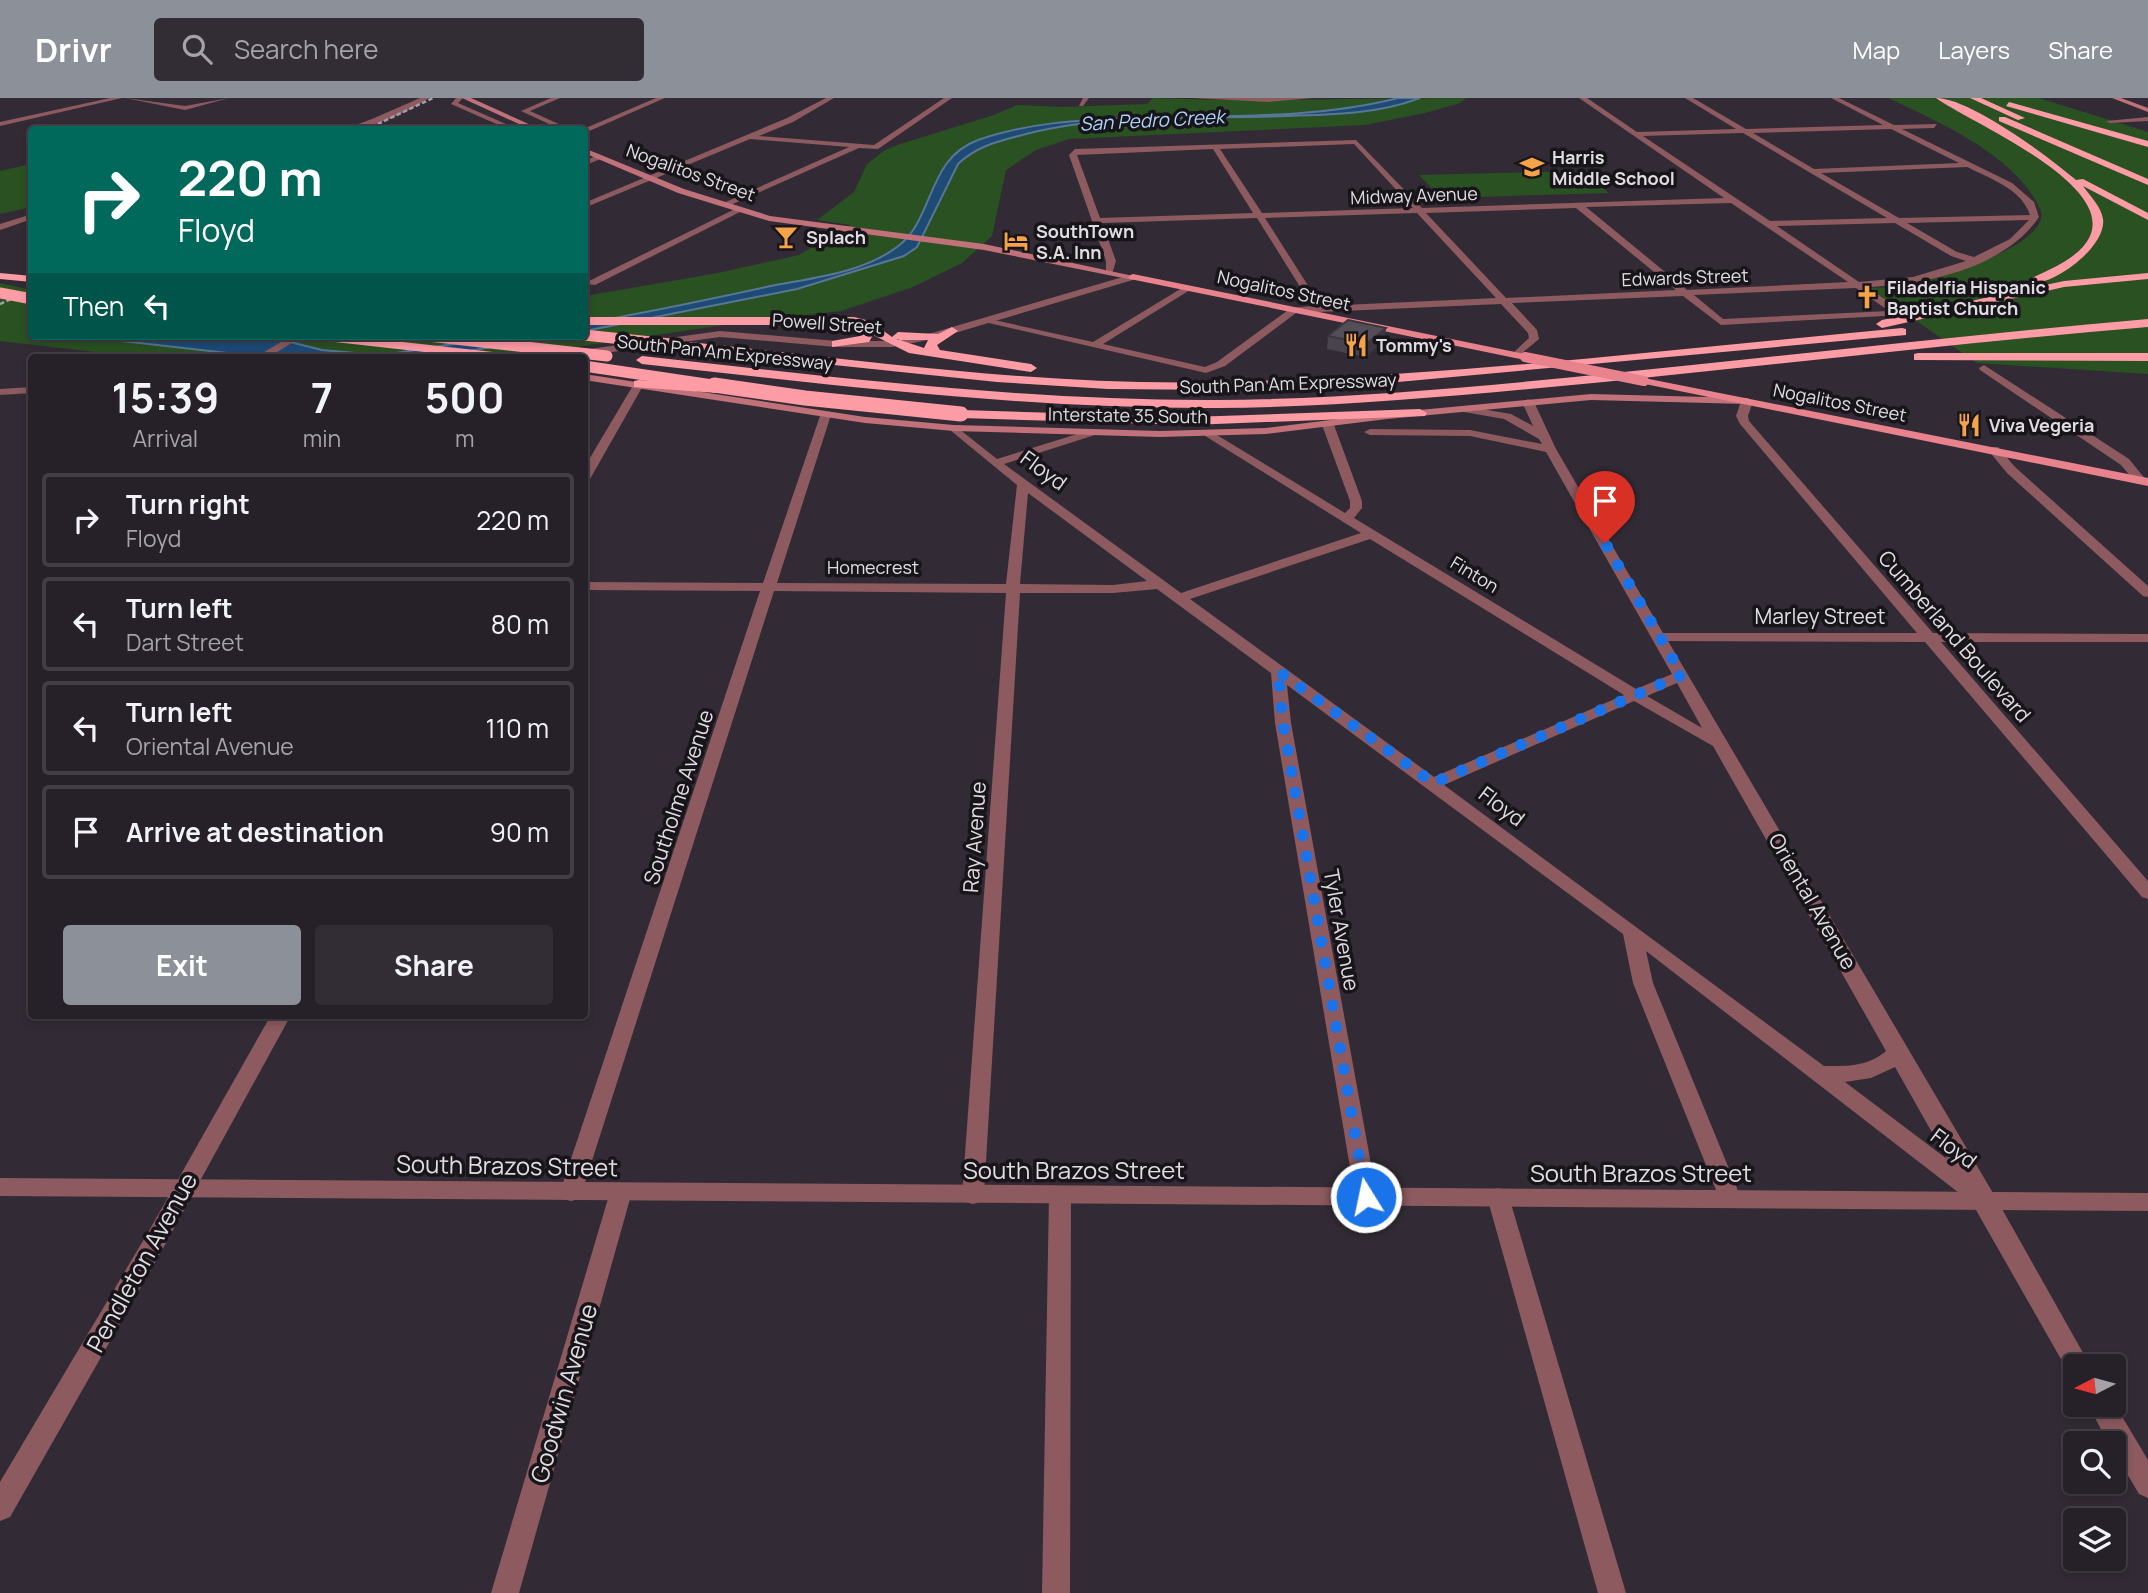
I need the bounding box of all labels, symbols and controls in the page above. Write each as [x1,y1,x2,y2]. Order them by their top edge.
search box [154,18,644,81]
text: Drivr [35,27,112,72]
icon: search [178,30,216,68]
text: Search here [234,31,378,67]
text: Map [1853,33,1900,66]
text: Layers [1938,33,2010,66]
text: Share [2048,33,2113,66]
water label: San Pedro Creek [1079,103,1228,137]
street label: Nogalitos Street [623,138,759,206]
text: 220 m [178,144,322,211]
place label: Harris Middle School [1552,145,1675,190]
school or university icon: Harris Middle School [1518,153,1546,181]
icon: right [63,154,154,245]
street label: Midway Avenue [1350,181,1478,209]
text: Floyd [178,208,255,252]
place label: SouthTown S.A. Inn [1036,219,1134,264]
bar icon: Splach [772,223,800,251]
place label: Splach [806,225,866,249]
hotel icon: SouthTown S.A. Inn [1002,227,1030,255]
street label: Edwards Street [1621,263,1749,291]
street label: Nogalitos Street [1215,264,1353,316]
place label: Filadelfia Hispanic Baptist Church [1887,275,2046,320]
church icon: Filadelfia Hispanic Baptist Church [1853,283,1881,311]
icon: left [138,287,176,325]
text: Then [63,288,124,324]
street label: Powell Street [771,307,883,339]
street label: South Pan Am Expressway [616,329,835,375]
restaurant icon: Tommy's [1342,331,1370,359]
place label: Tommy's [1376,333,1452,357]
street label: South Pan Am Expressway [1179,367,1397,399]
text: 15:39 [111,368,219,426]
text: 7 [311,368,333,426]
text: 500 [425,368,505,426]
street label: Nogalitos Street [1771,377,1909,427]
street label: Interstate 35 South [1048,402,1208,428]
restaurant icon: Viva Vegeria [1955,411,1983,439]
place label: Viva Vegeria [1989,413,2094,437]
text: Arrival [133,422,198,454]
text: min [303,422,341,454]
text: m [455,422,474,454]
street label: Floyd [1015,444,1073,496]
pin [1575,471,1635,543]
icon: arrive [1586,482,1624,520]
text: Turn right [126,486,250,522]
icon: right [67,501,105,539]
text: 220 m [476,502,549,538]
text: Floyd [126,522,181,554]
street label: Cumberland Boulevard [1873,544,2037,728]
street label: Finton [1446,550,1504,598]
street label: Homecrest [827,555,919,579]
text: Turn left [126,590,233,626]
street label: Marley Street [1755,602,1885,630]
icon: left [67,605,105,643]
text: 80 m [491,606,549,642]
text: Dart Street [126,626,244,658]
text: Turn left [126,694,233,730]
street label: Southolme Avenue [637,706,719,888]
icon: left [67,709,105,747]
text: 110 m [486,710,549,746]
text: Oriental Avenue [126,730,294,762]
street label: Ray Avenue [956,780,992,894]
street label: Floyd [1473,780,1531,832]
icon: arrive [67,813,105,851]
text: Arrive at destination [126,814,384,850]
text: 90 m [490,814,549,850]
street label: Oriental Avenue [1763,828,1863,974]
street label: Tyler Avenue [1318,867,1366,993]
button: Exit [63,925,301,1005]
button: Share [315,925,553,1005]
street label: Floyd [1925,1122,1983,1174]
street label: South Brazos Street [396,1147,618,1183]
street label: South Brazos Street [963,1153,1185,1186]
street label: South Brazos Street [1530,1156,1752,1189]
position arrow [1329,1160,1403,1234]
street label: Pendleton Avenue [78,1166,204,1358]
street label: Goodwin Avenue [522,1300,604,1486]
north arrow [2063,1354,2126,1418]
map controls [2063,1354,2126,1571]
button: search [2063,1431,2126,1494]
button: layers [2063,1508,2126,1571]

